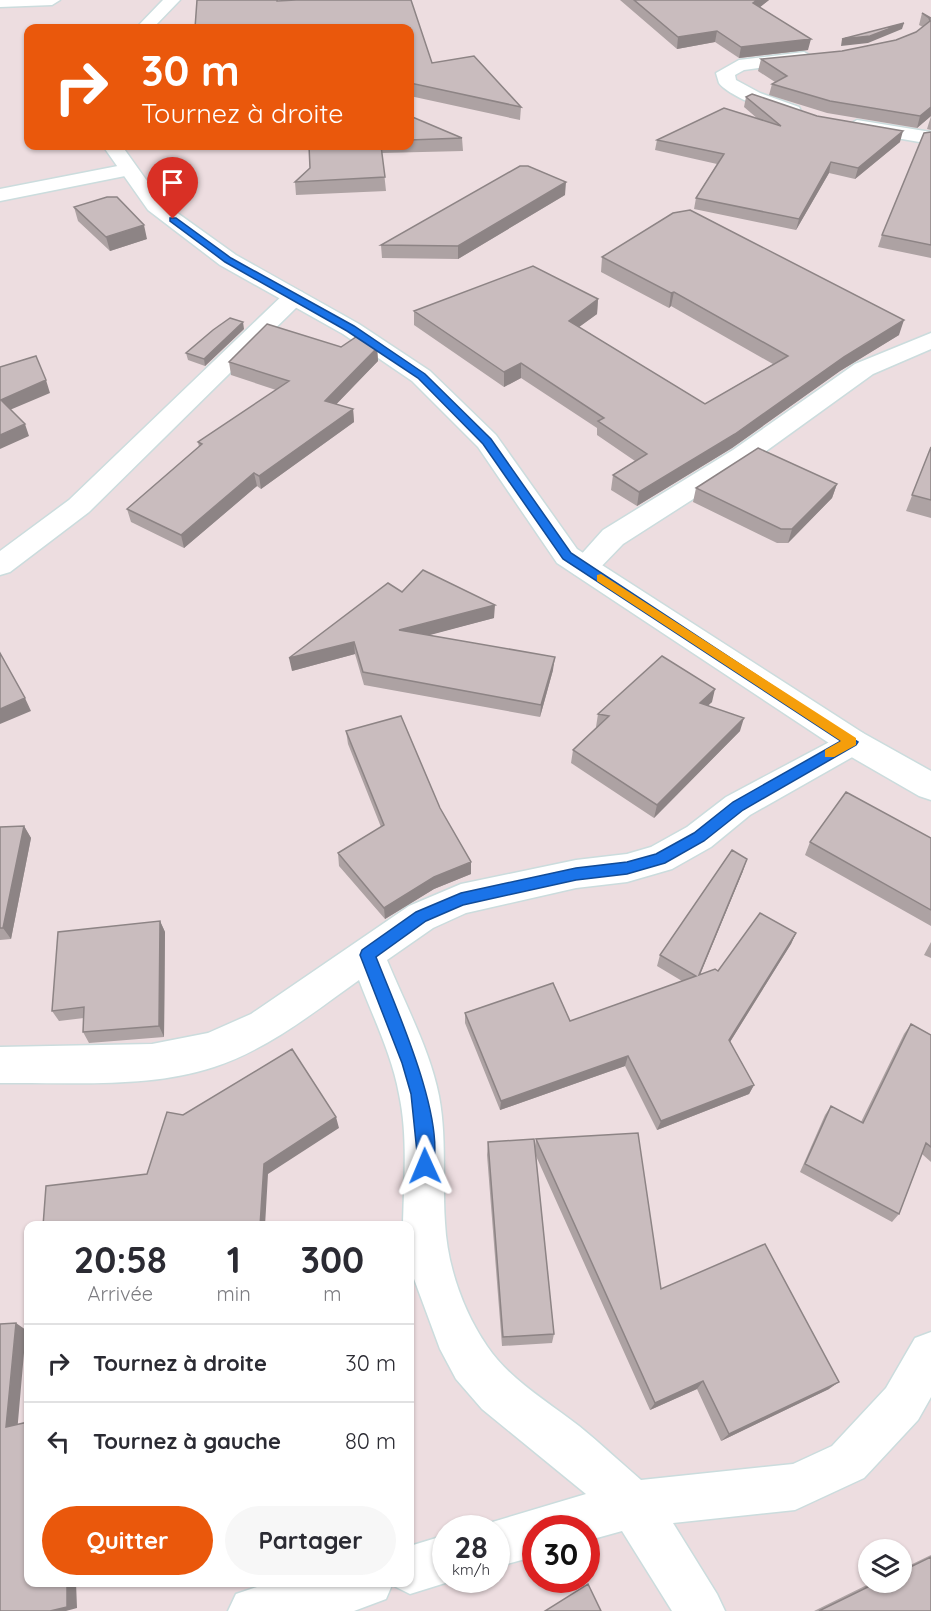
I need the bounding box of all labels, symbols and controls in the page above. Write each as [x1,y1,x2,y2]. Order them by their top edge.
text: 30 m [141,44,240,97]
icon: right [42,48,120,126]
text: Tournez à droite [141,96,344,130]
pin [147,157,198,219]
icon: arrive [156,166,189,199]
position arrow [393,1134,457,1198]
text: 20:58 [74,1237,167,1282]
text: 1 [227,1237,241,1282]
text: 300 [301,1237,364,1282]
text: Arrivée [87,1281,153,1306]
text: min [217,1281,251,1306]
text: m [323,1281,341,1306]
icon: right [42,1347,75,1380]
text: Tournez à droite [93,1349,267,1377]
text: 30 m [345,1349,396,1377]
icon: left [42,1425,75,1458]
text: Tournez à gauche [93,1427,281,1455]
text: 80 m [345,1427,396,1455]
button: Quitter [42,1506,213,1575]
button: Partager [225,1506,396,1575]
speed limit sign: 30 [522,1515,600,1593]
text: 28 [454,1528,488,1566]
map controls [858,1539,912,1593]
button: layers [858,1539,912,1593]
text: km/h [452,1560,490,1579]

